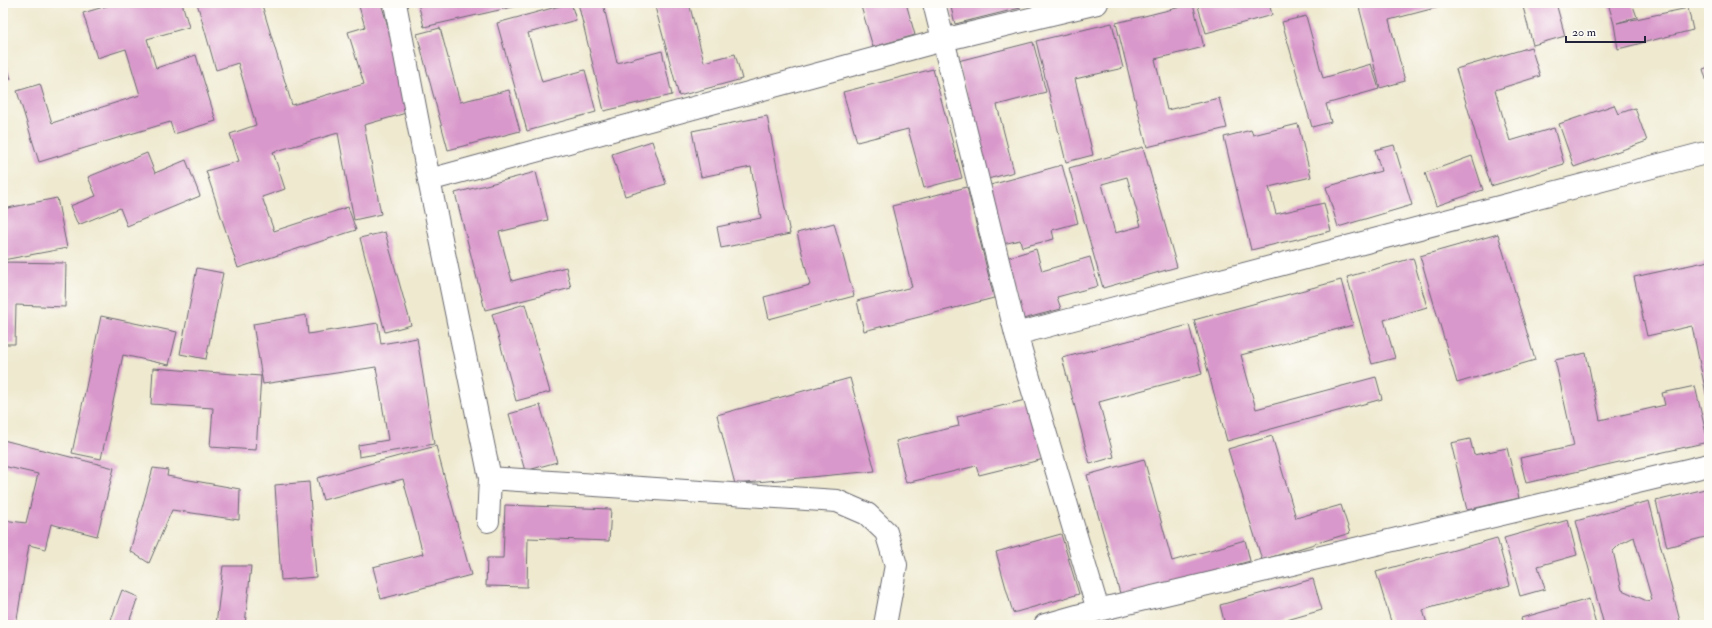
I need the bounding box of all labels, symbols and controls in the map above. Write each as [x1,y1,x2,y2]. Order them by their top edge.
scale bar [1566,18,1645,44]
text: 20 m [1572,25,1597,40]

